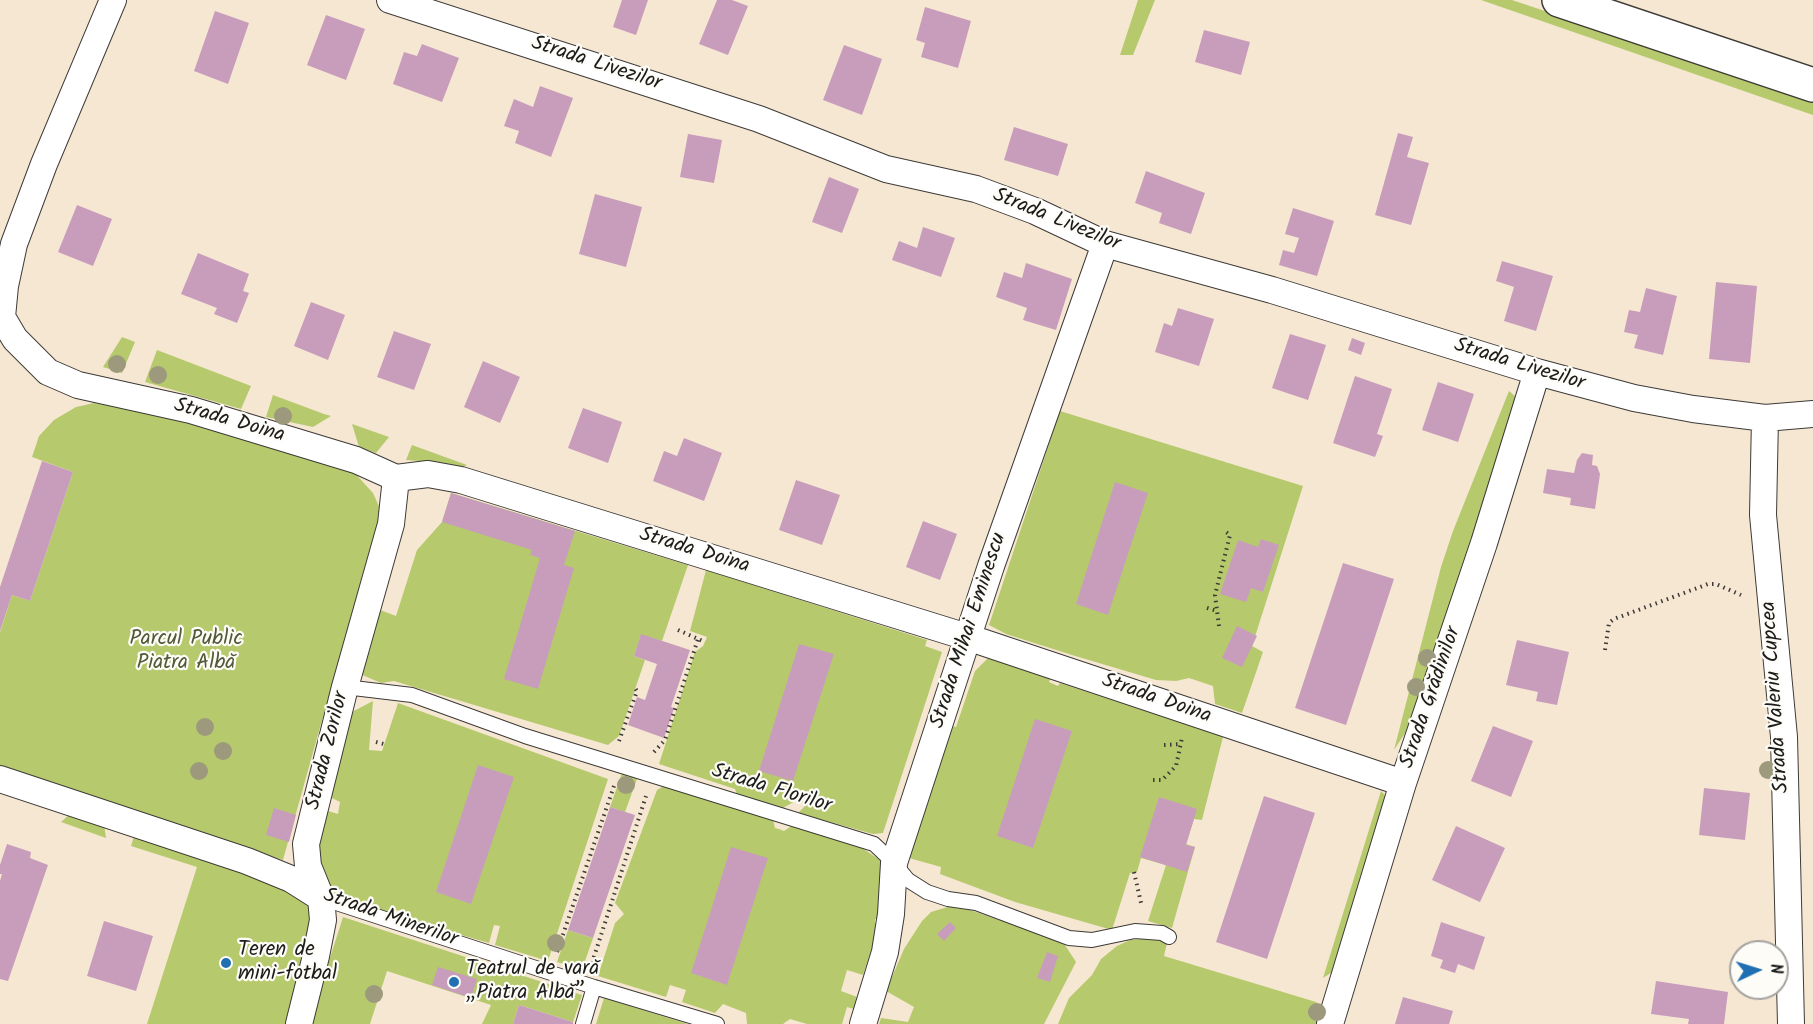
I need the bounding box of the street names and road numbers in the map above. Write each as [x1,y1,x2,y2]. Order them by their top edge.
street label: Strada Livezilor [528,32,664,98]
street label: Strada Livezilor [988,184,1124,258]
street label: Strada Livezilor [1451,334,1587,398]
street label: Strada Doina [171,394,287,450]
street label: Strada Doina [636,523,752,581]
street label: Strada Mihai Eminescu [927,530,1013,732]
street label: Strada Valeriu Cupcea [1758,600,1796,794]
street label: Strada Grădinilor [1396,624,1468,772]
street label: Strada Doina [1098,670,1214,730]
street label: Strada Zorilor [302,689,356,813]
street label: Strada Florilor [708,760,834,820]
street label: Strada Minerilor [319,884,461,954]

